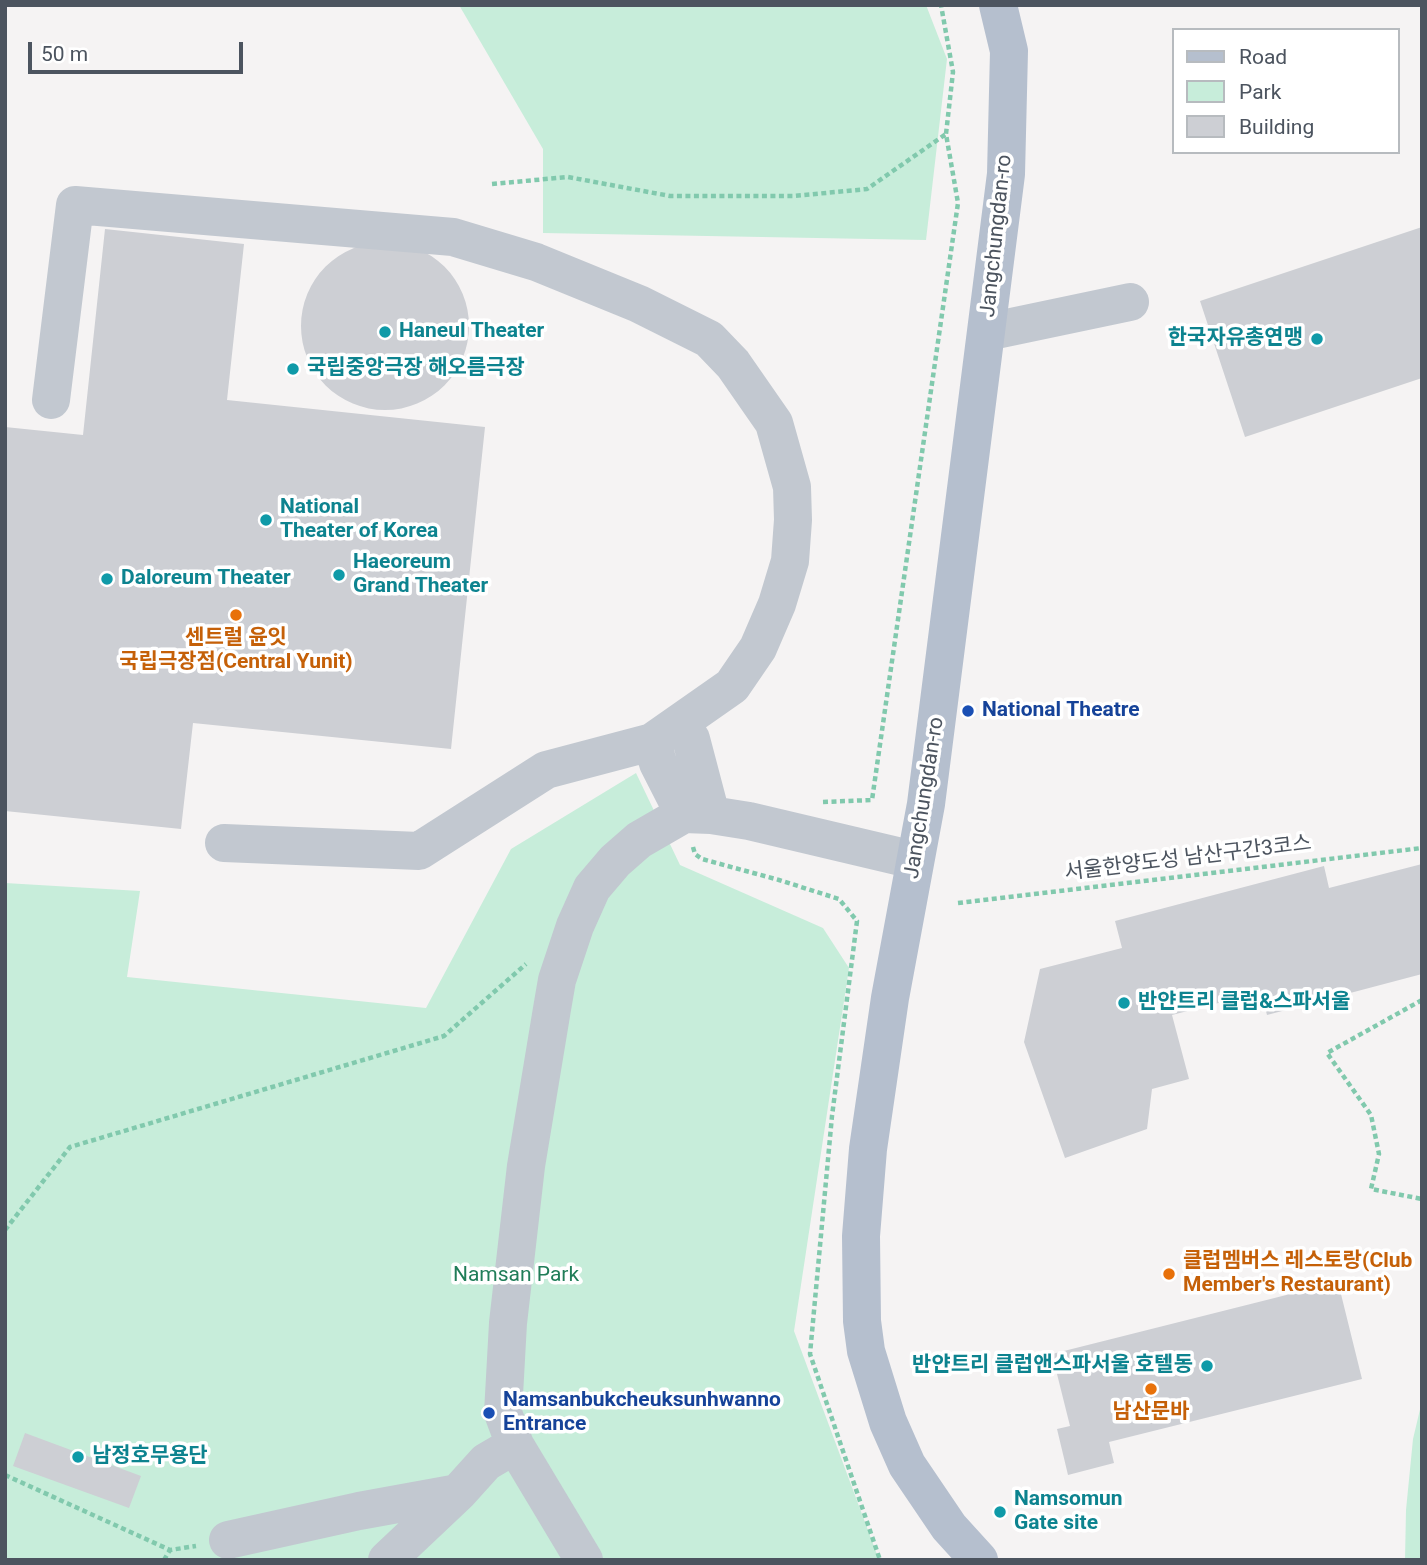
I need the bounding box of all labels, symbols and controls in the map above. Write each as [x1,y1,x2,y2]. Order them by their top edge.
scale bar [32,28,247,72]
legend [1172,28,1399,154]
text: 50 m [41,42,88,66]
text: Road [1239,45,1287,69]
text: Park [1239,80,1281,104]
text: Building [1239,115,1314,139]
street label: Jangchungdan-ro [976,153,1018,319]
place label: Haneul Theater [399,319,544,345]
marker: Haneul Theater [377,324,393,340]
place label: 한국자유총연맹 [1168,326,1303,352]
marker: 한국자유총연맹 [1309,331,1325,347]
place label: 국립중앙극장 해오름극장 [307,356,525,382]
marker: 국립중앙극장 해오름극장 [285,361,301,377]
place label: National Theater of Korea [280,495,438,545]
marker: National Theater of Korea [258,512,274,528]
place label: Haeoreum Grand Theater [353,550,488,600]
place label: Daloreum Theater [121,566,291,592]
marker: Haeoreum Grand Theater [331,567,347,583]
marker: Daloreum Theater [99,571,115,587]
marker: 센트럴 윤잇 국립극장점(Central Yunit) [228,607,244,623]
place label: 센트럴 윤잇 국립극장점(Central Yunit) [119,626,353,676]
place label: National Theatre [982,698,1140,724]
marker: National Theatre [960,703,976,719]
street label: Jangchungdan-ro [900,715,950,881]
street label: 서울한양도성 남산구간3코스 [1063,831,1313,887]
place label: 반얀트리 클럽&스파서울 [1138,990,1350,1016]
marker: 반얀트리 클럽&스파서울 [1116,995,1132,1011]
place label: 클럽멤버스 레스토랑(Club Member's Restaurant) [1183,1249,1412,1299]
park label: Namsan Park [453,1263,579,1289]
marker: 클럽멤버스 레스토랑(Club Member's Restaurant) [1161,1266,1177,1282]
place label: 반얀트리 클럽앤스파서울 호텔동 [912,1353,1193,1379]
marker: 반얀트리 클럽앤스파서울 호텔동 [1199,1358,1215,1374]
marker: 남산문바 [1143,1381,1159,1397]
place label: Namsanbukcheuksunhwanno Entrance [503,1388,781,1438]
place label: 남산문바 [1112,1400,1190,1426]
marker: Namsanbukcheuksunhwanno Entrance [481,1405,497,1421]
place label: 남정호무용단 [92,1444,208,1470]
marker: 남정호무용단 [70,1449,86,1465]
place label: Namsomun Gate site [1014,1487,1123,1537]
marker: Namsomun Gate site [992,1504,1008,1520]

